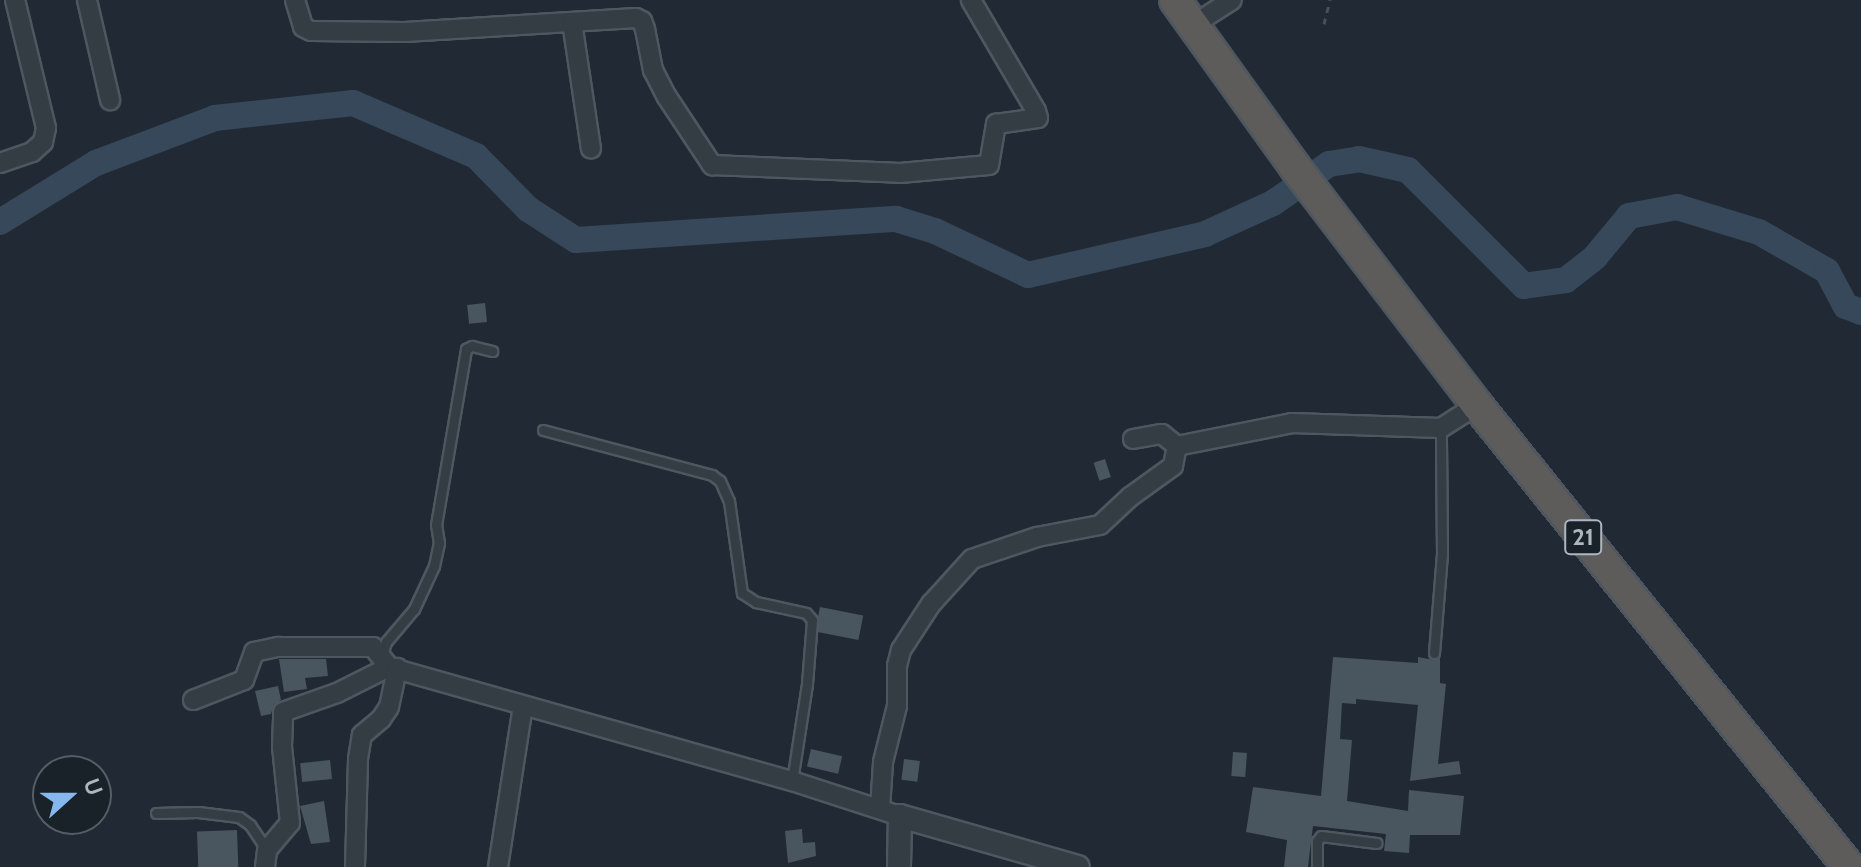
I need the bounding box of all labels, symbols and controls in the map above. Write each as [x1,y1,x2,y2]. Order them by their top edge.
road number: 21 [1563,517,1603,557]
north arrow [32,755,112,835]
text: U [78,775,108,799]

